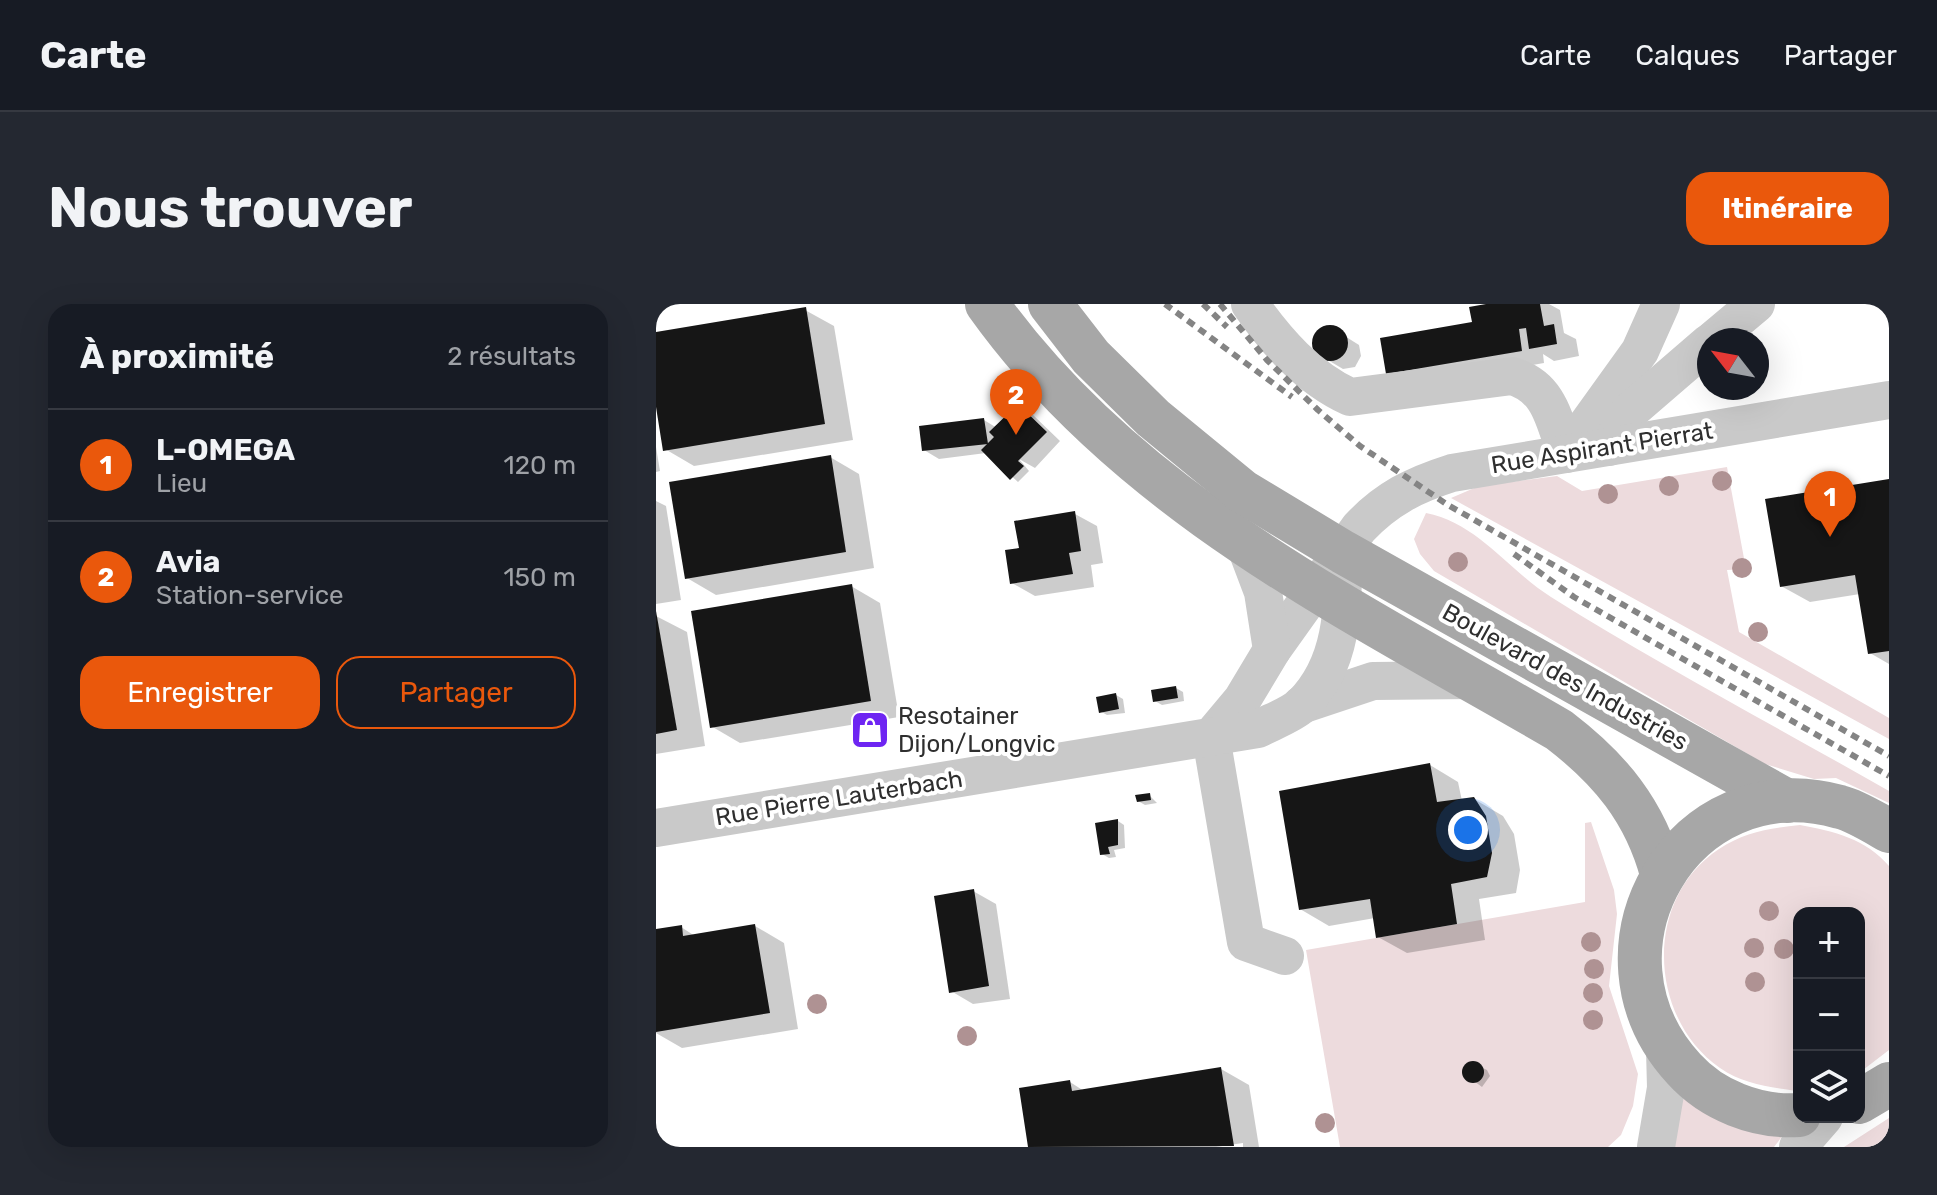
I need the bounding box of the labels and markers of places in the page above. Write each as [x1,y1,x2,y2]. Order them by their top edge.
pin: 2 [990,369,1042,435]
pin: 1 [1804,471,1856,537]
place label: Resotainer Dijon/Longvic [898,702,1055,758]
shop icon: Resotainer Dijon/Longvic [849,709,891,751]

